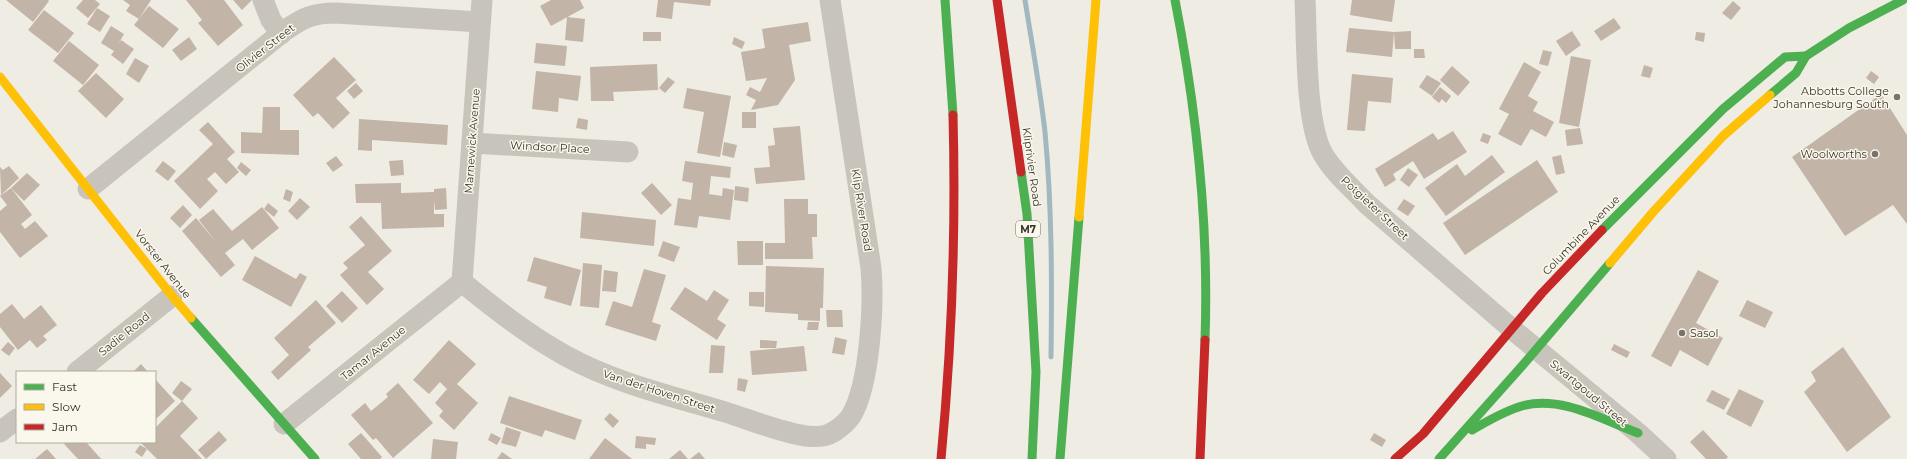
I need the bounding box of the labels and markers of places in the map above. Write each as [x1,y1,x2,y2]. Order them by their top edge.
place label: Abbotts College Johannesburg South [1772,84,1889,111]
marker: Abbotts College Johannesburg South [1892,92,1902,102]
place label: Woolworths [1800,147,1868,161]
marker: Woolworths [1870,149,1880,159]
place label: Sasol [1690,326,1718,340]
marker: Sasol [1677,328,1687,338]

